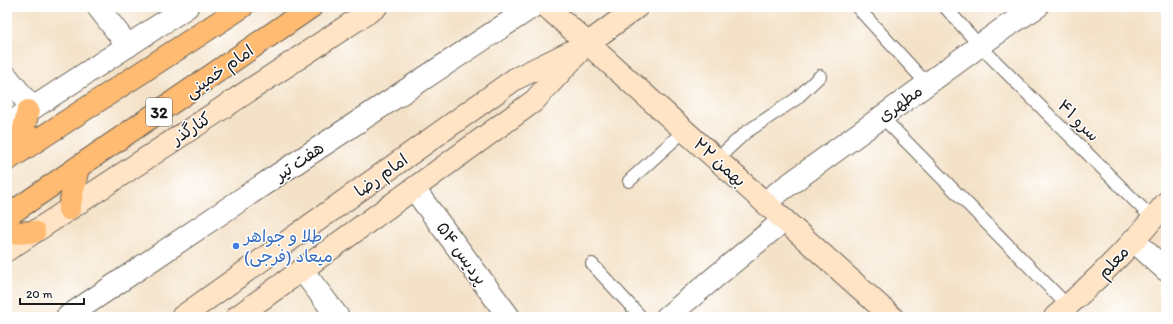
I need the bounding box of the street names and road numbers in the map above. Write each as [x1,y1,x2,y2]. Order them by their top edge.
street label: امام خمینی [181,40,259,104]
street label: مطهری [874,80,926,126]
street label: سرو ۴۱ [1053,95,1104,146]
road number: 32 [146,98,172,126]
street label: کنارگذر [166,108,215,149]
street label: ۲۲ بهمن [690,133,750,191]
street label: هفت تیر [269,137,328,186]
street label: امام رضا [351,149,413,203]
street label: پردیس ۵۴ [431,218,492,290]
street label: معلم [1093,242,1135,285]

